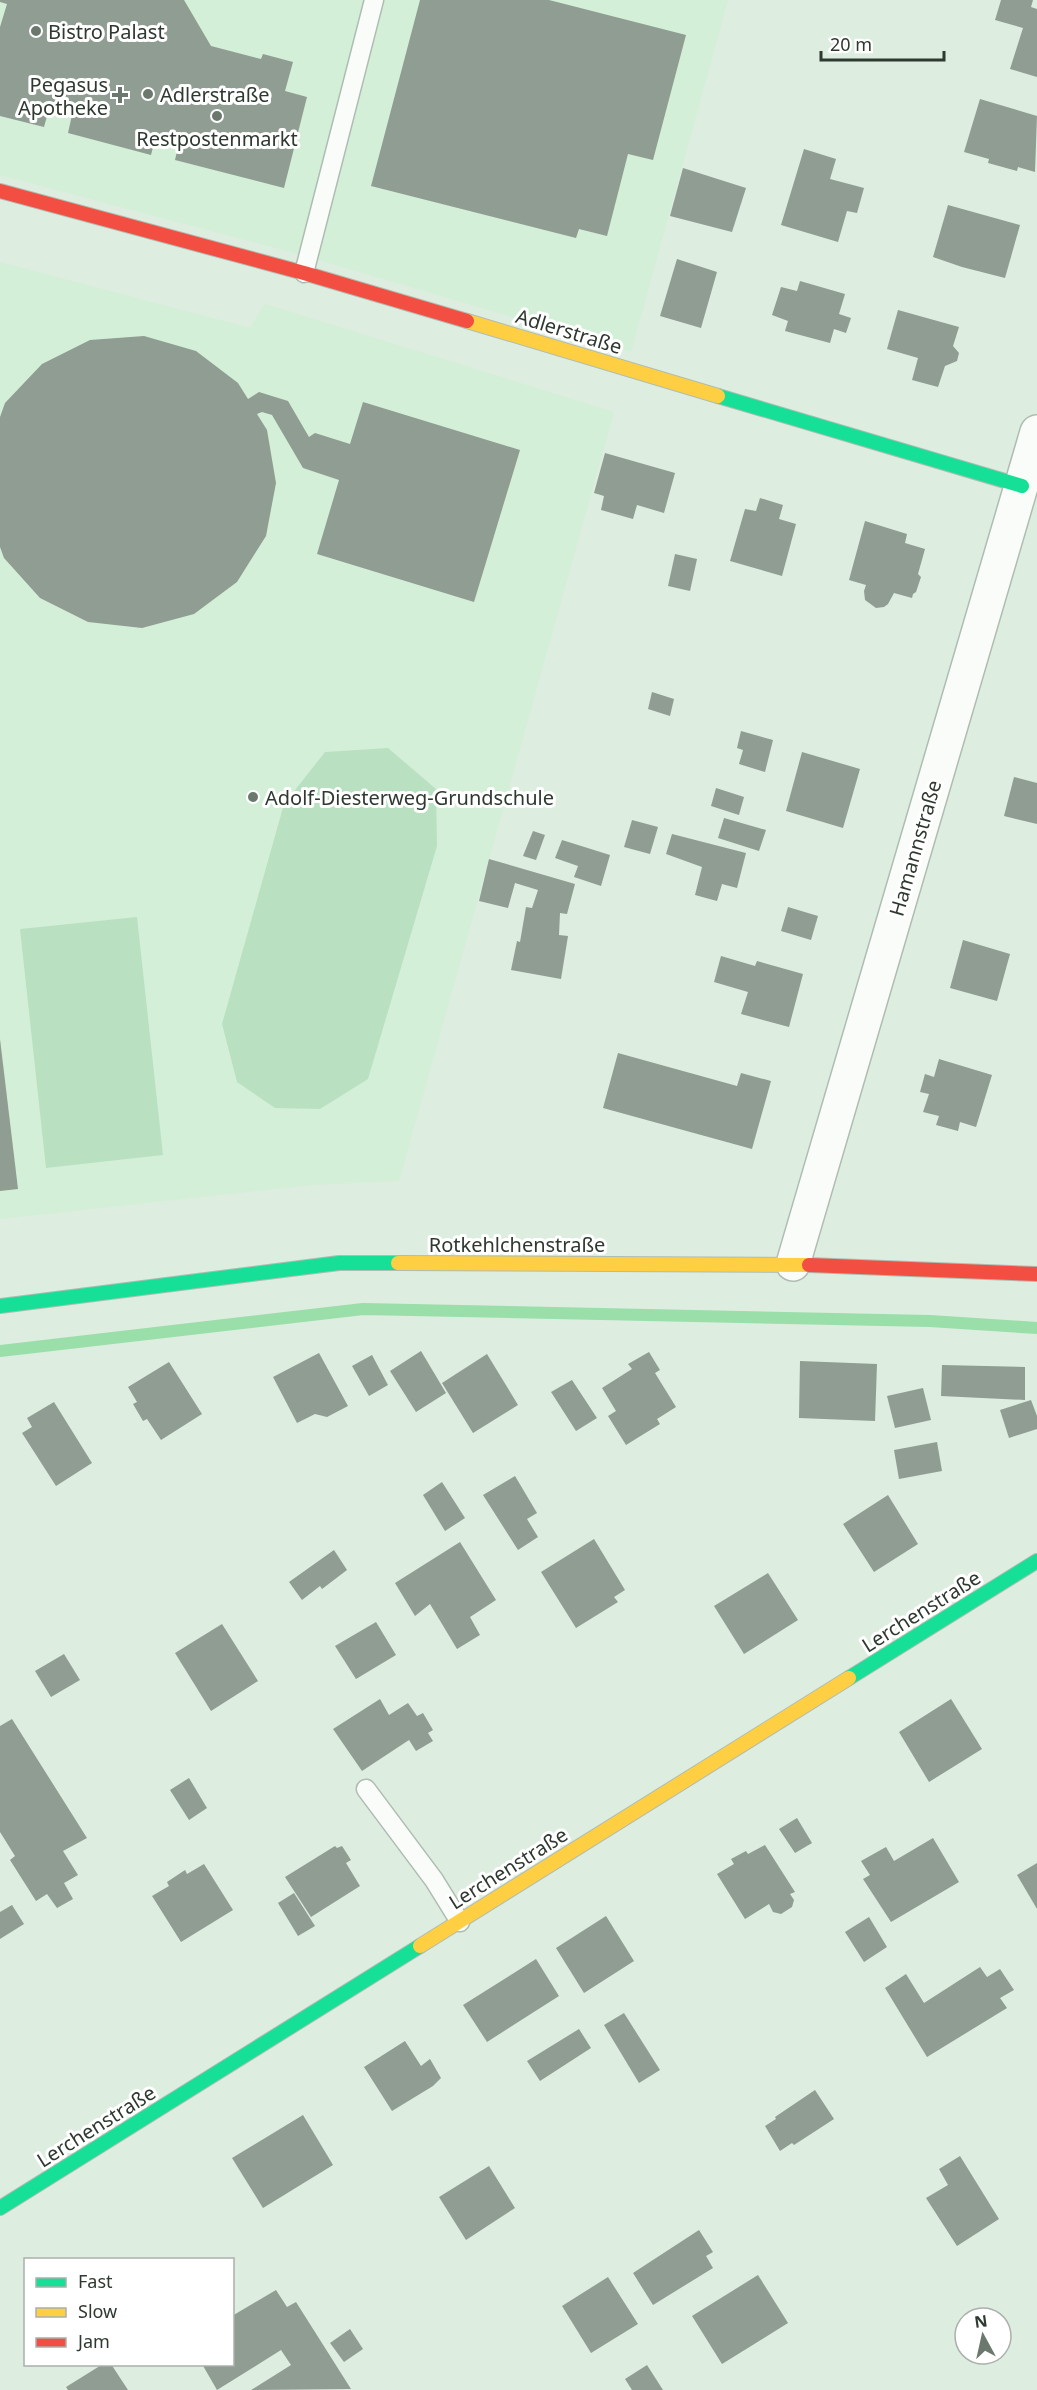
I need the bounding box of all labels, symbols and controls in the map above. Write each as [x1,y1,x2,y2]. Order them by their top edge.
place label: Bistro Palast [48,18,165,45]
marker: Bistro Palast [29,24,43,38]
scale bar [821,24,944,62]
text: 20 m [830,32,872,56]
place label: Pegasus Apotheke [18,71,108,121]
place label: Adlerstraße [160,81,270,108]
marker: Adlerstraße [141,87,155,101]
marker: Pegasus Apotheke [113,88,127,102]
marker: Restpostenmarkt [210,109,224,123]
place label: Restpostenmarkt [136,125,298,152]
street label: Adlerstraße [513,302,625,360]
street label: Hamannstraße [883,777,947,919]
place label: Adolf-Diesterweg-Grundschule [265,784,554,811]
marker: Adolf-Diesterweg-Grundschule [246,790,260,804]
street label: Rotkehlchenstraße [429,1231,605,1258]
street label: Lerchenstraße [857,1564,985,1658]
street label: Lerchenstraße [444,1821,572,1915]
street label: Lerchenstraße [32,2079,160,2173]
legend [24,2258,234,2366]
text: Fast [78,2269,113,2293]
text: Slow [78,2299,117,2323]
north arrow [953,2306,1013,2366]
text: N [973,2309,989,2333]
text: Jam [76,2329,110,2353]

